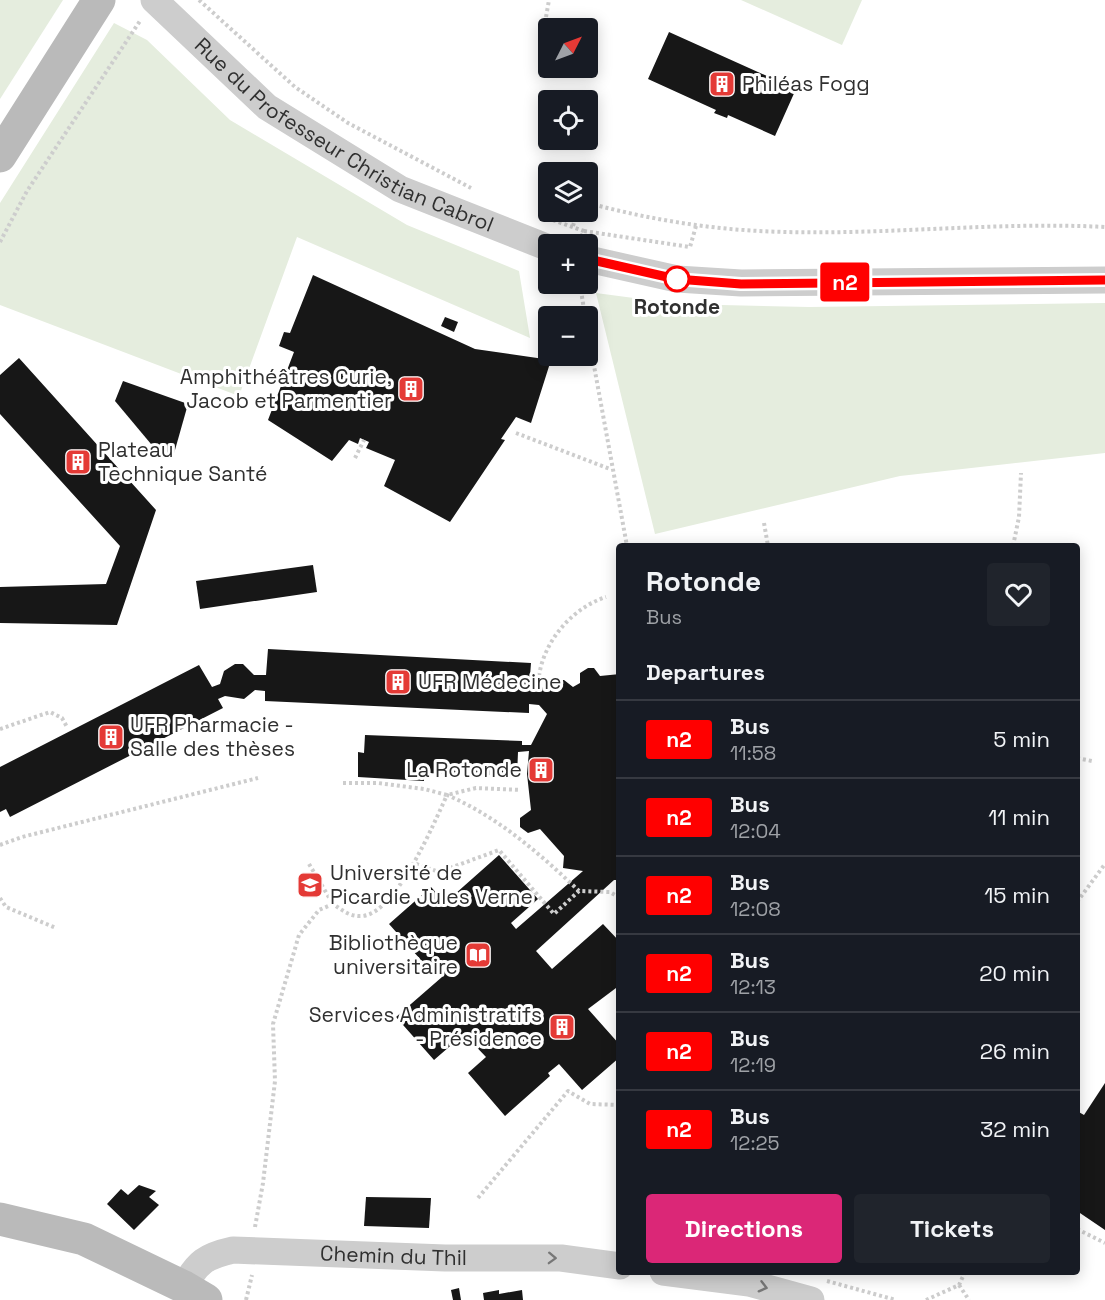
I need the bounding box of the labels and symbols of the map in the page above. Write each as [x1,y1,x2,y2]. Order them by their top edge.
north arrow [538,18,598,78]
street label: Rue du Professeur Christian Cabrol [189,32,498,238]
building icon: Philéas Fogg [707,69,737,99]
place label: Philéas Fogg [742,70,870,97]
line badge: n2 [818,262,872,302]
marker: Rotonde [664,266,690,292]
place label: Rotonde [634,293,720,320]
place label: Amphithéâtres Curie, Jacob et Parmentier [180,363,392,414]
building icon: Amphithéâtres Curie, Jacob et Parmentier [396,374,426,404]
place label: Plateau Technique Santé [98,436,268,487]
building icon: Plateau Technique Santé [63,447,93,477]
building icon: UFR Médecine [383,667,413,697]
place label: UFR Médecine [418,668,562,695]
place label: UFR Pharmacie - Salle des thèses [130,711,295,762]
building icon: UFR Pharmacie - Salle des thèses [96,722,126,752]
building icon: La Rotonde [526,755,556,785]
place label: La Rotonde [406,756,522,783]
place label: Université de Picardie Jules Verne [330,859,533,910]
school or university icon: Université de Picardie Jules Verne [295,870,325,900]
place label: Bibliothèque universitaire [329,929,458,980]
library icon: Bibliothèque universitaire [463,940,493,970]
place label: Services Administratifs - Présidence [309,1001,542,1052]
building icon: Services Administratifs - Présidence [547,1012,577,1042]
street label: Chemin du Thil [320,1239,467,1271]
one-way arrow [547,1251,556,1264]
one-way arrow [757,1279,767,1292]

